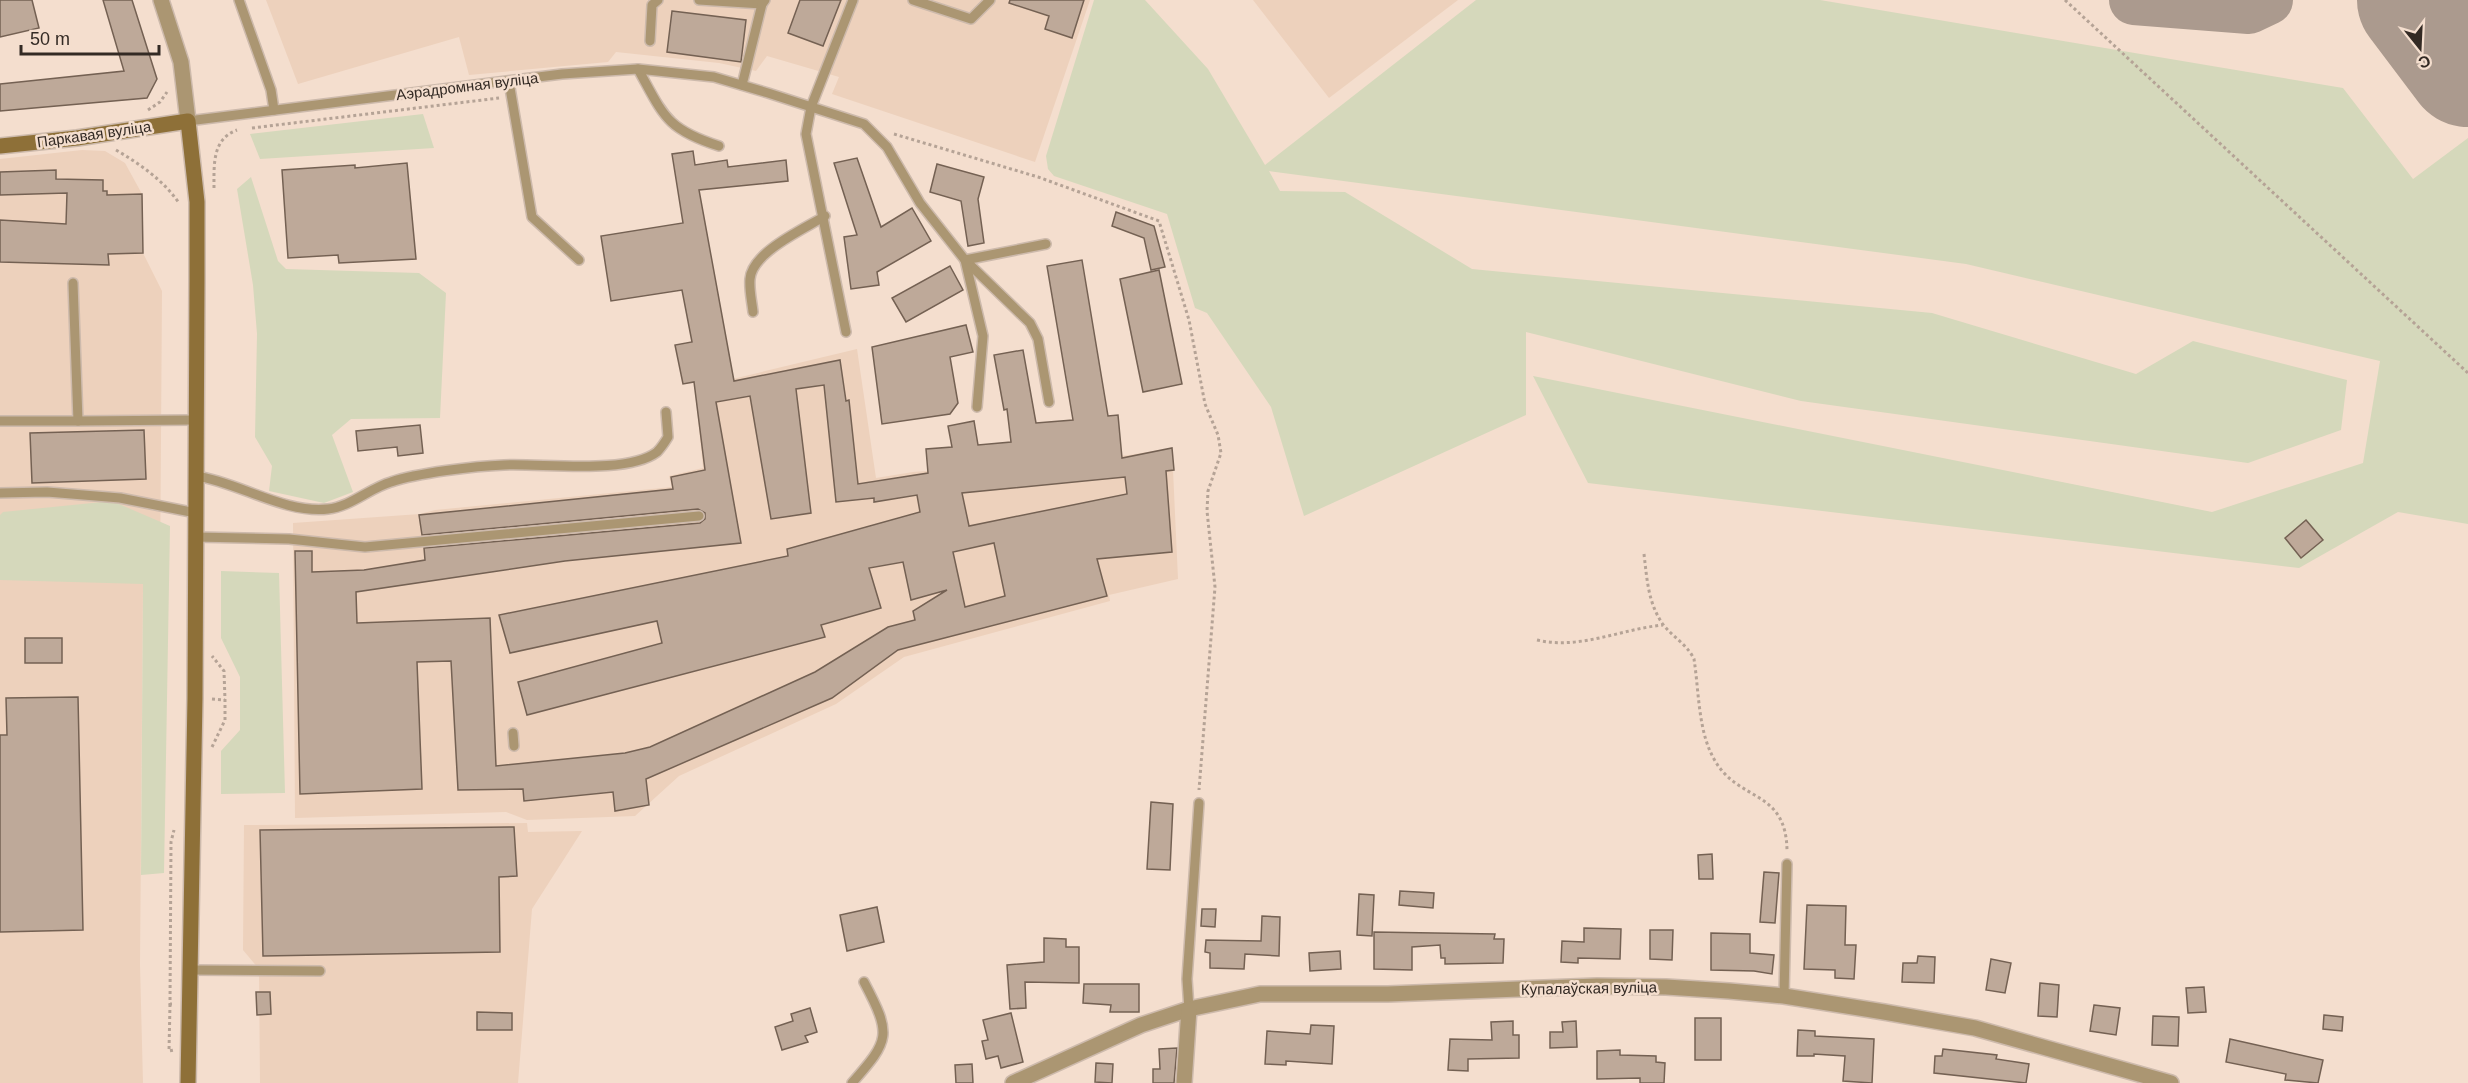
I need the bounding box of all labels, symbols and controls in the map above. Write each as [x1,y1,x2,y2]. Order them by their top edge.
scale bar [21,18,159,56]
north arrow [2390,18,2450,78]
text: 50 m [30,29,70,49]
text: С [2416,52,2433,72]
street label: Аэрадромная вуліца [395,69,540,103]
street label: Паркавая вуліца [36,117,153,150]
street label: Купалаўская вуліца [1521,978,1658,998]

